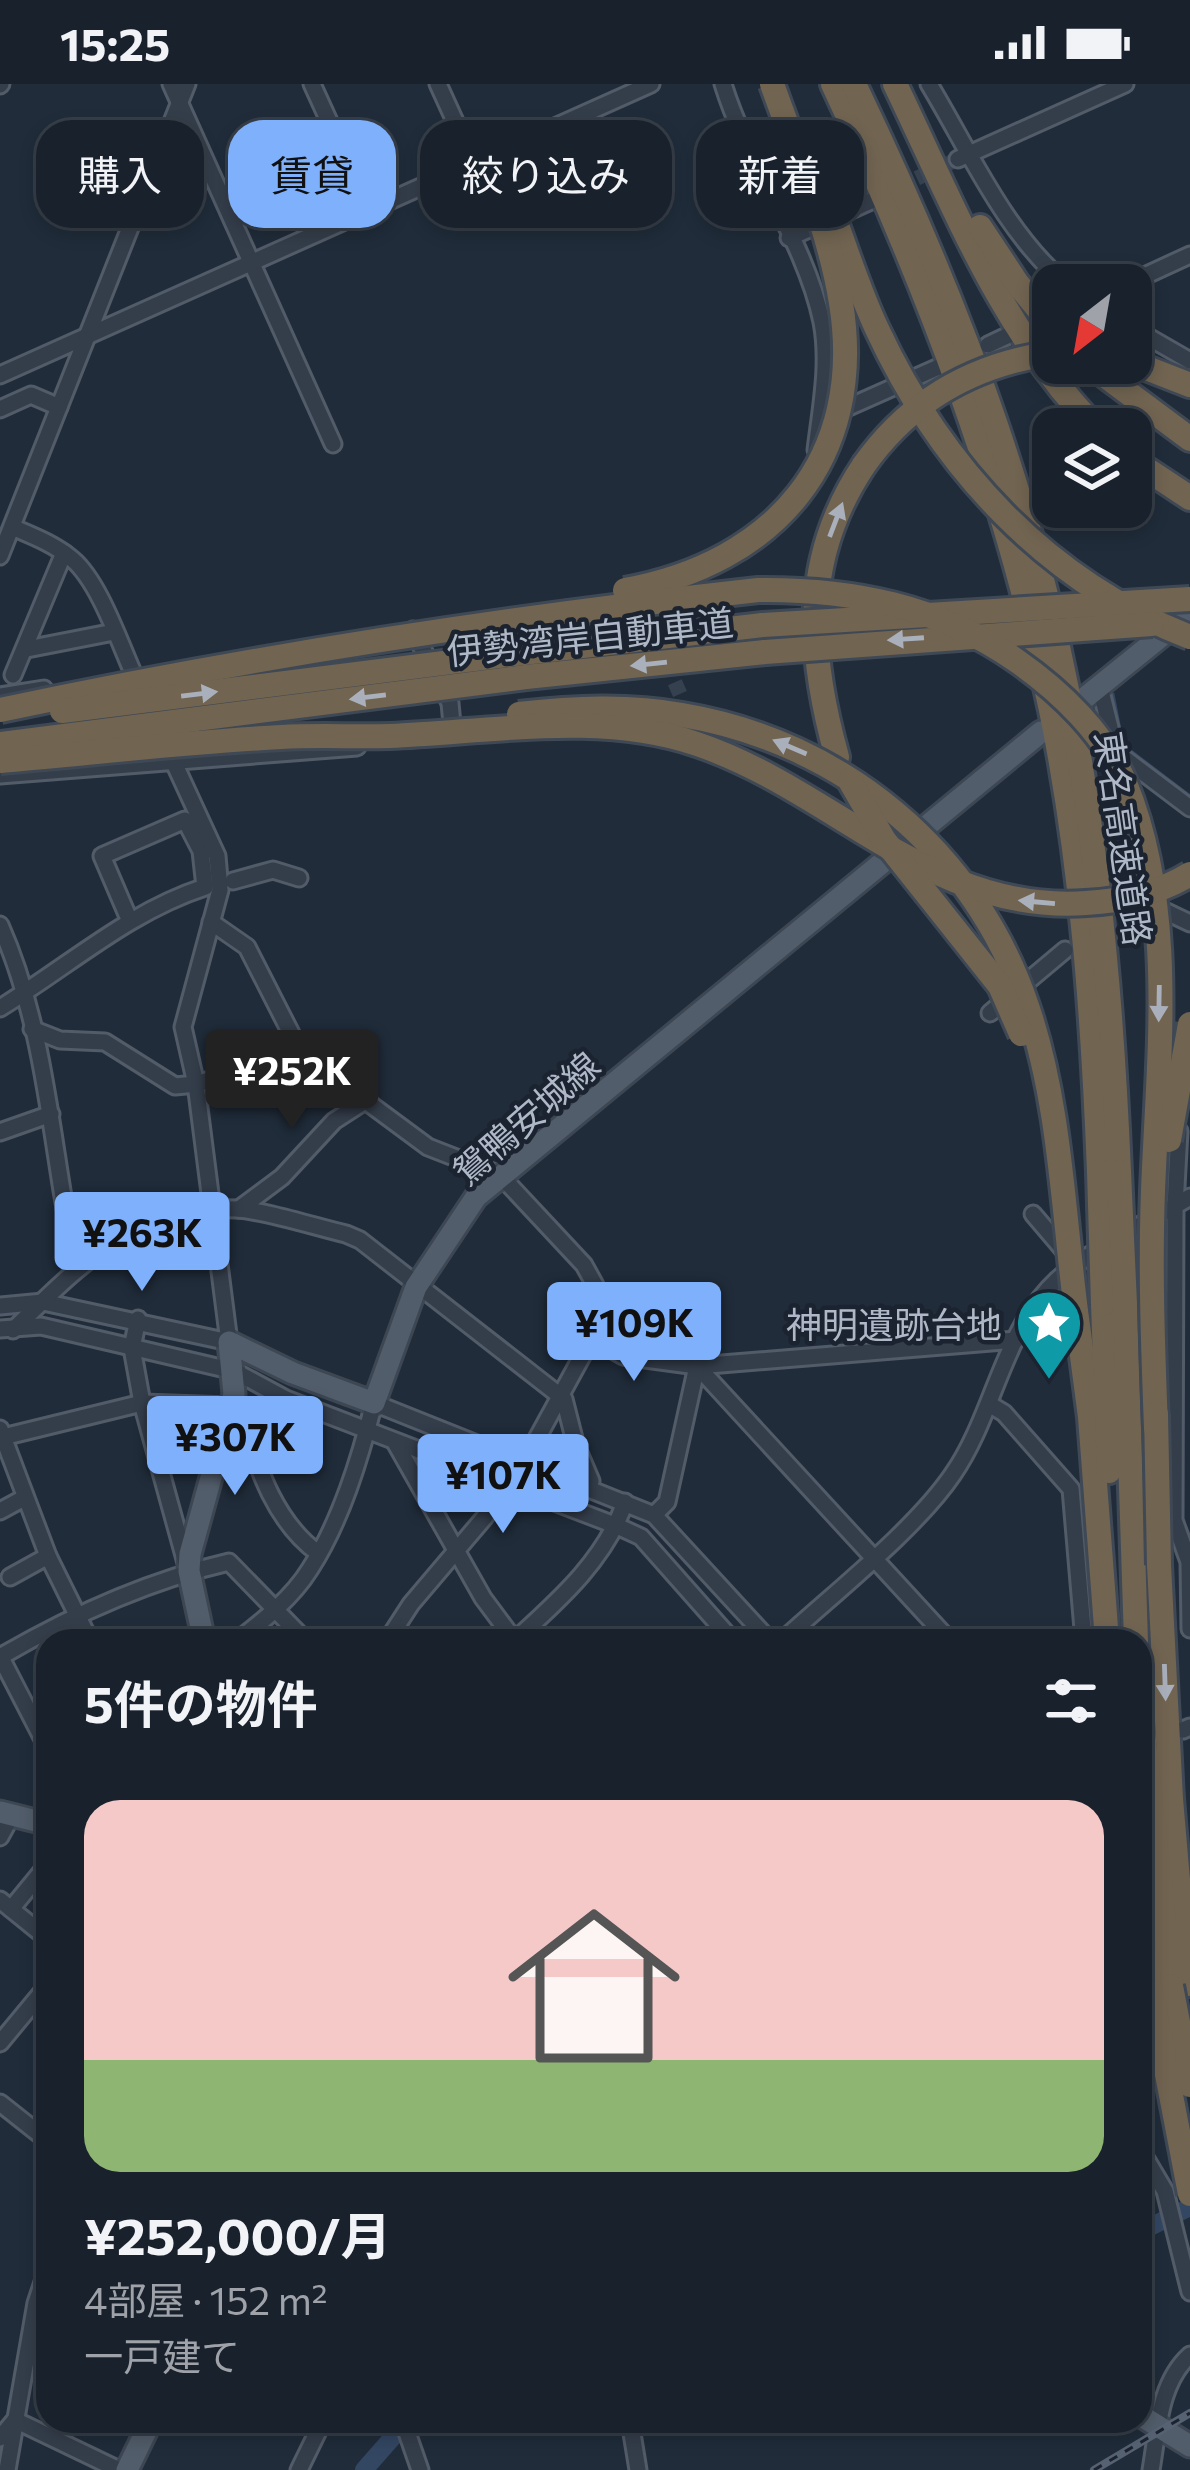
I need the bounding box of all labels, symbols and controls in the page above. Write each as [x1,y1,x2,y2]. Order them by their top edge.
text: 15:25 [60,15,170,70]
chip: 購入 [36,120,204,228]
chip: 賃貸 [228,120,396,228]
chip: 絞り込み [420,120,672,228]
chip: 新着 [696,120,864,228]
north arrow [1032,264,1152,384]
map controls [1032,264,1152,528]
button: layers [1032,408,1152,528]
one-way arrow [828,501,847,537]
street label: 伊勢湾岸自動車道 [444,598,736,672]
one-way arrow [886,630,924,649]
one-way arrow [630,655,667,674]
one-way arrow [181,684,219,703]
one-way arrow [349,687,386,706]
street label: 東名高速道路 [1088,728,1162,948]
one-way arrow [771,737,807,756]
one-way arrow [1017,892,1055,911]
one-way arrow [1150,985,1169,1023]
pin: ¥252K [208,1030,376,1132]
street label: 鴛鴨安城線 [443,1041,607,1193]
text: ¥252K [232,1045,352,1093]
pin: ¥263K [58,1192,226,1294]
text: ¥263K [82,1207,202,1255]
pin: ¥109K [550,1282,718,1384]
place icon: 神明遺跡台地 [1014,1288,1084,1382]
text: ¥109K [574,1297,694,1345]
place label: 神明遺跡台地 [786,1301,1002,1345]
pin: ¥307K [151,1396,319,1498]
text: ¥307K [174,1411,296,1459]
pin: ¥107K [419,1434,587,1536]
text: ¥107K [445,1449,561,1497]
one-way arrow [1156,1664,1175,1702]
icon: filters [1038,1668,1104,1734]
text: 5件の物件 [84,1671,318,1734]
icon: home [486,1878,702,2094]
text: ¥252,000/月 [84,2203,391,2266]
text: 4部屋 · 152 m² [84,2275,327,2323]
text: 一戸建て [84,2331,240,2379]

